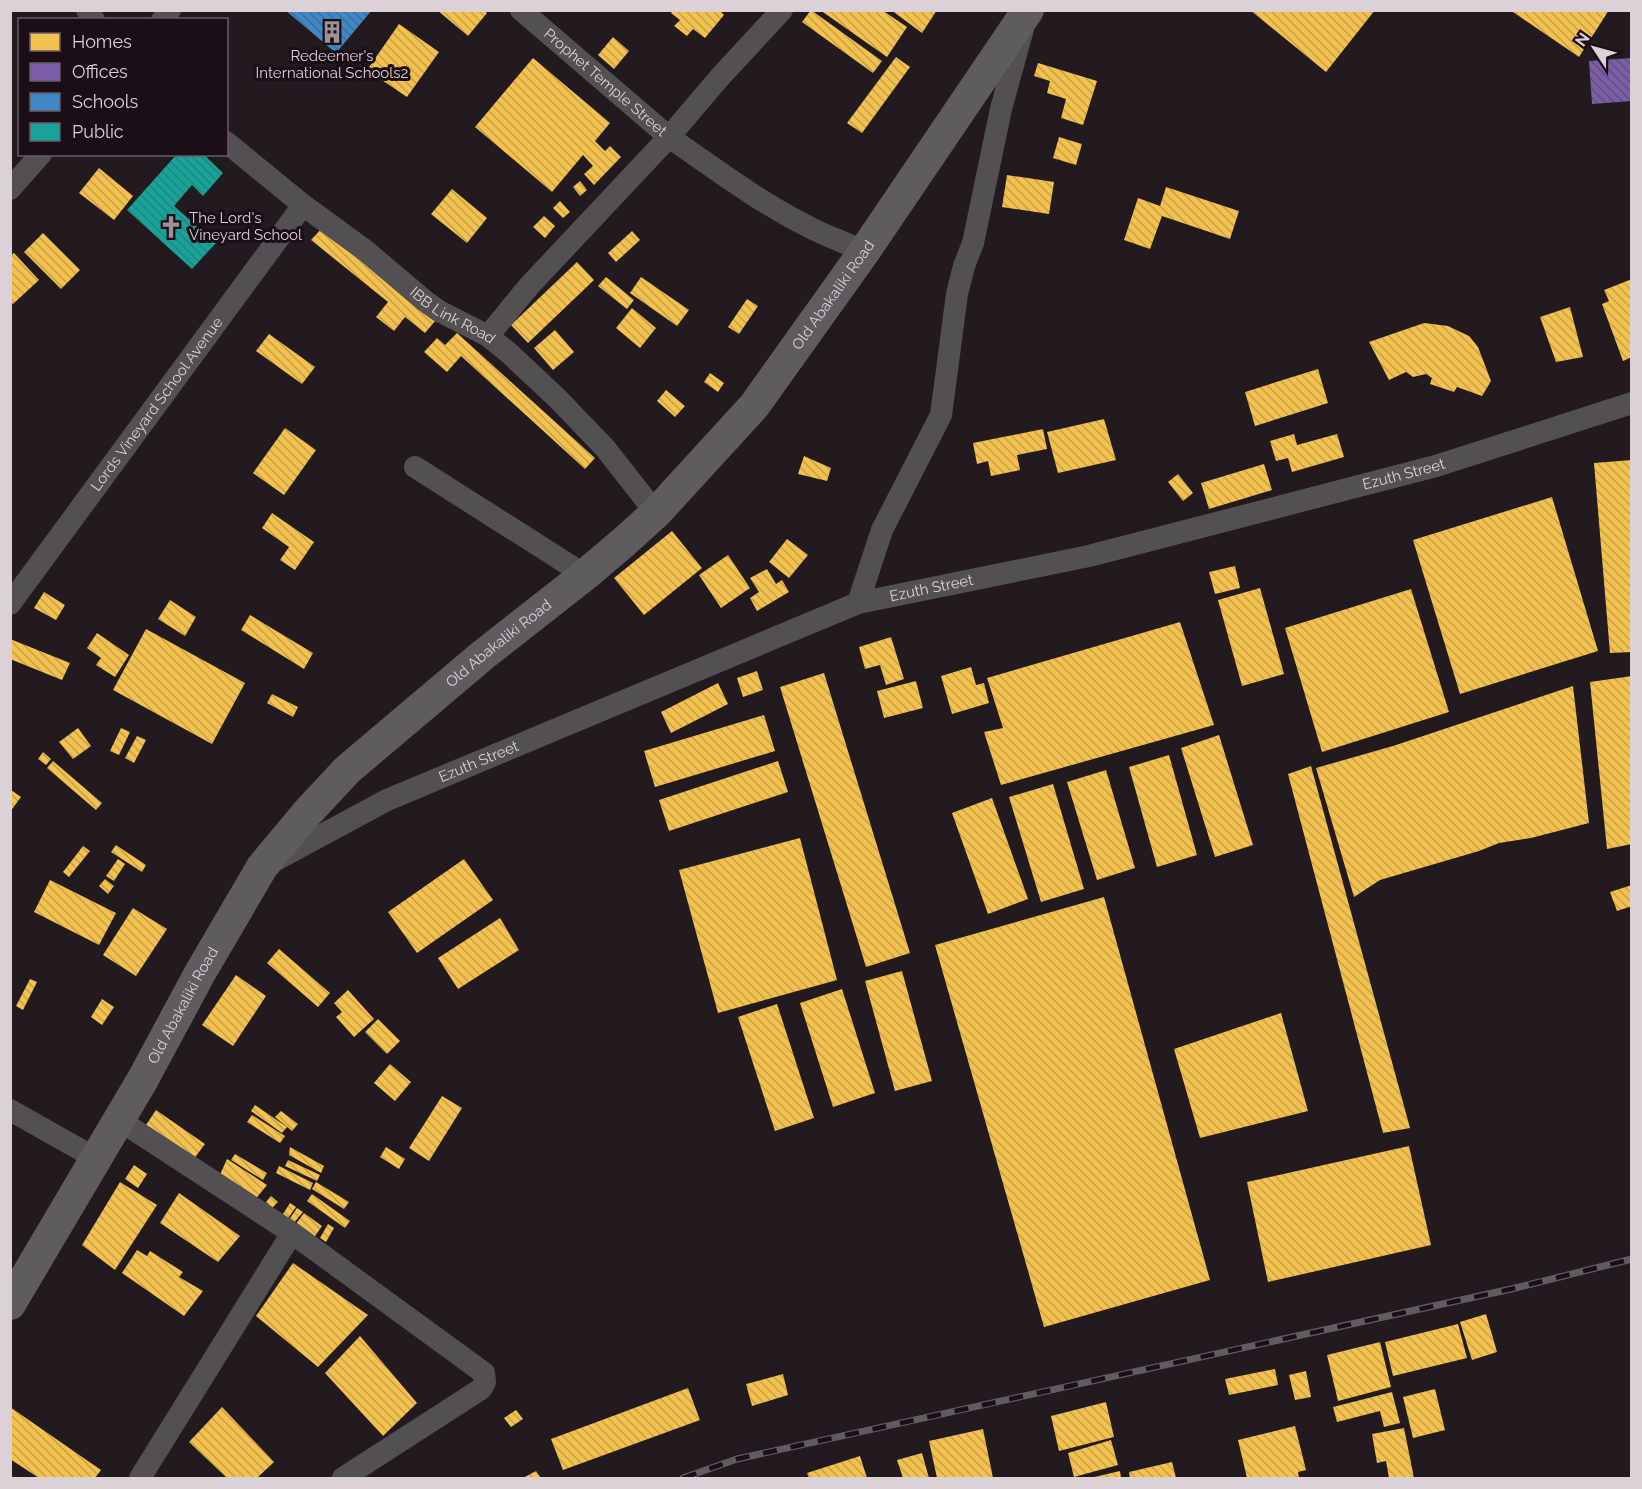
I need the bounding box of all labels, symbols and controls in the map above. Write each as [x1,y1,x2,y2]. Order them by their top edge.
legend [18,18,228,156]
north arrow [1564,18,1624,78]
building icon: Redeemer's International Schools2 [319,19,345,45]
street label: Prophet Temple Street [540,25,670,140]
text: N [1571,29,1594,50]
text: Homes [72,31,132,52]
place label: Redeemer's International Schools2 [256,47,409,82]
text: Offices [72,61,128,82]
text: Schools [72,91,139,112]
text: Public [72,121,124,142]
place label: The Lord's Vineyard School [189,209,303,244]
church icon: The Lord's Vineyard School [158,214,184,240]
street label: Old Abakaliki Road [788,237,878,353]
street label: IBB Link Road [406,283,499,347]
street label: Lords Vineyard School Avenue [87,313,227,495]
street label: Ezuth Street [1360,455,1447,494]
street label: Ezuth Street [888,571,975,605]
street label: Old Abakaliki Road [442,596,555,691]
street label: Ezuth Street [436,737,521,786]
street label: Old Abakaliki Road [144,944,222,1067]

